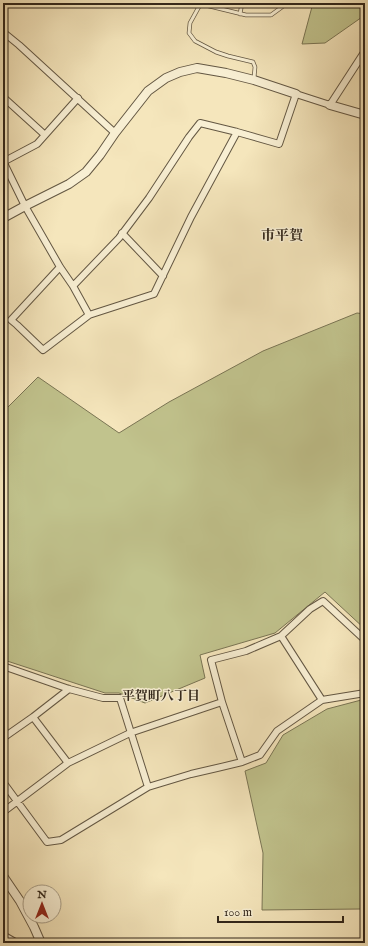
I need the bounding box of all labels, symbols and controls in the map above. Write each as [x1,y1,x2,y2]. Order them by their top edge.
district label: 市平賀 [261,227,303,245]
district label: 平賀町八丁目 [122,688,200,705]
north arrow [22,884,62,924]
text: N [36,888,47,902]
scale bar [218,898,343,924]
text: 100 m [224,905,252,920]

